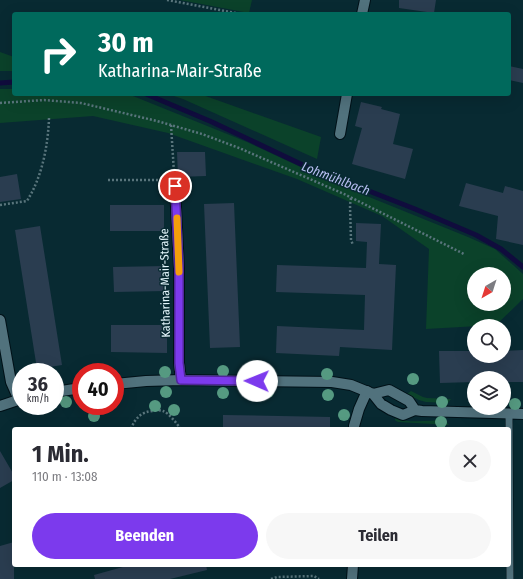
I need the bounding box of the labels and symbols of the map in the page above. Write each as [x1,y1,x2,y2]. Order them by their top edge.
water label: Lohmühlbach [300,159,372,198]
pin [158,169,192,203]
street label: Katharina-Mair-Straße [157,228,173,338]
north arrow [467,267,511,311]
position arrow [236,360,278,402]
speed limit sign: 40 [72,363,124,415]

